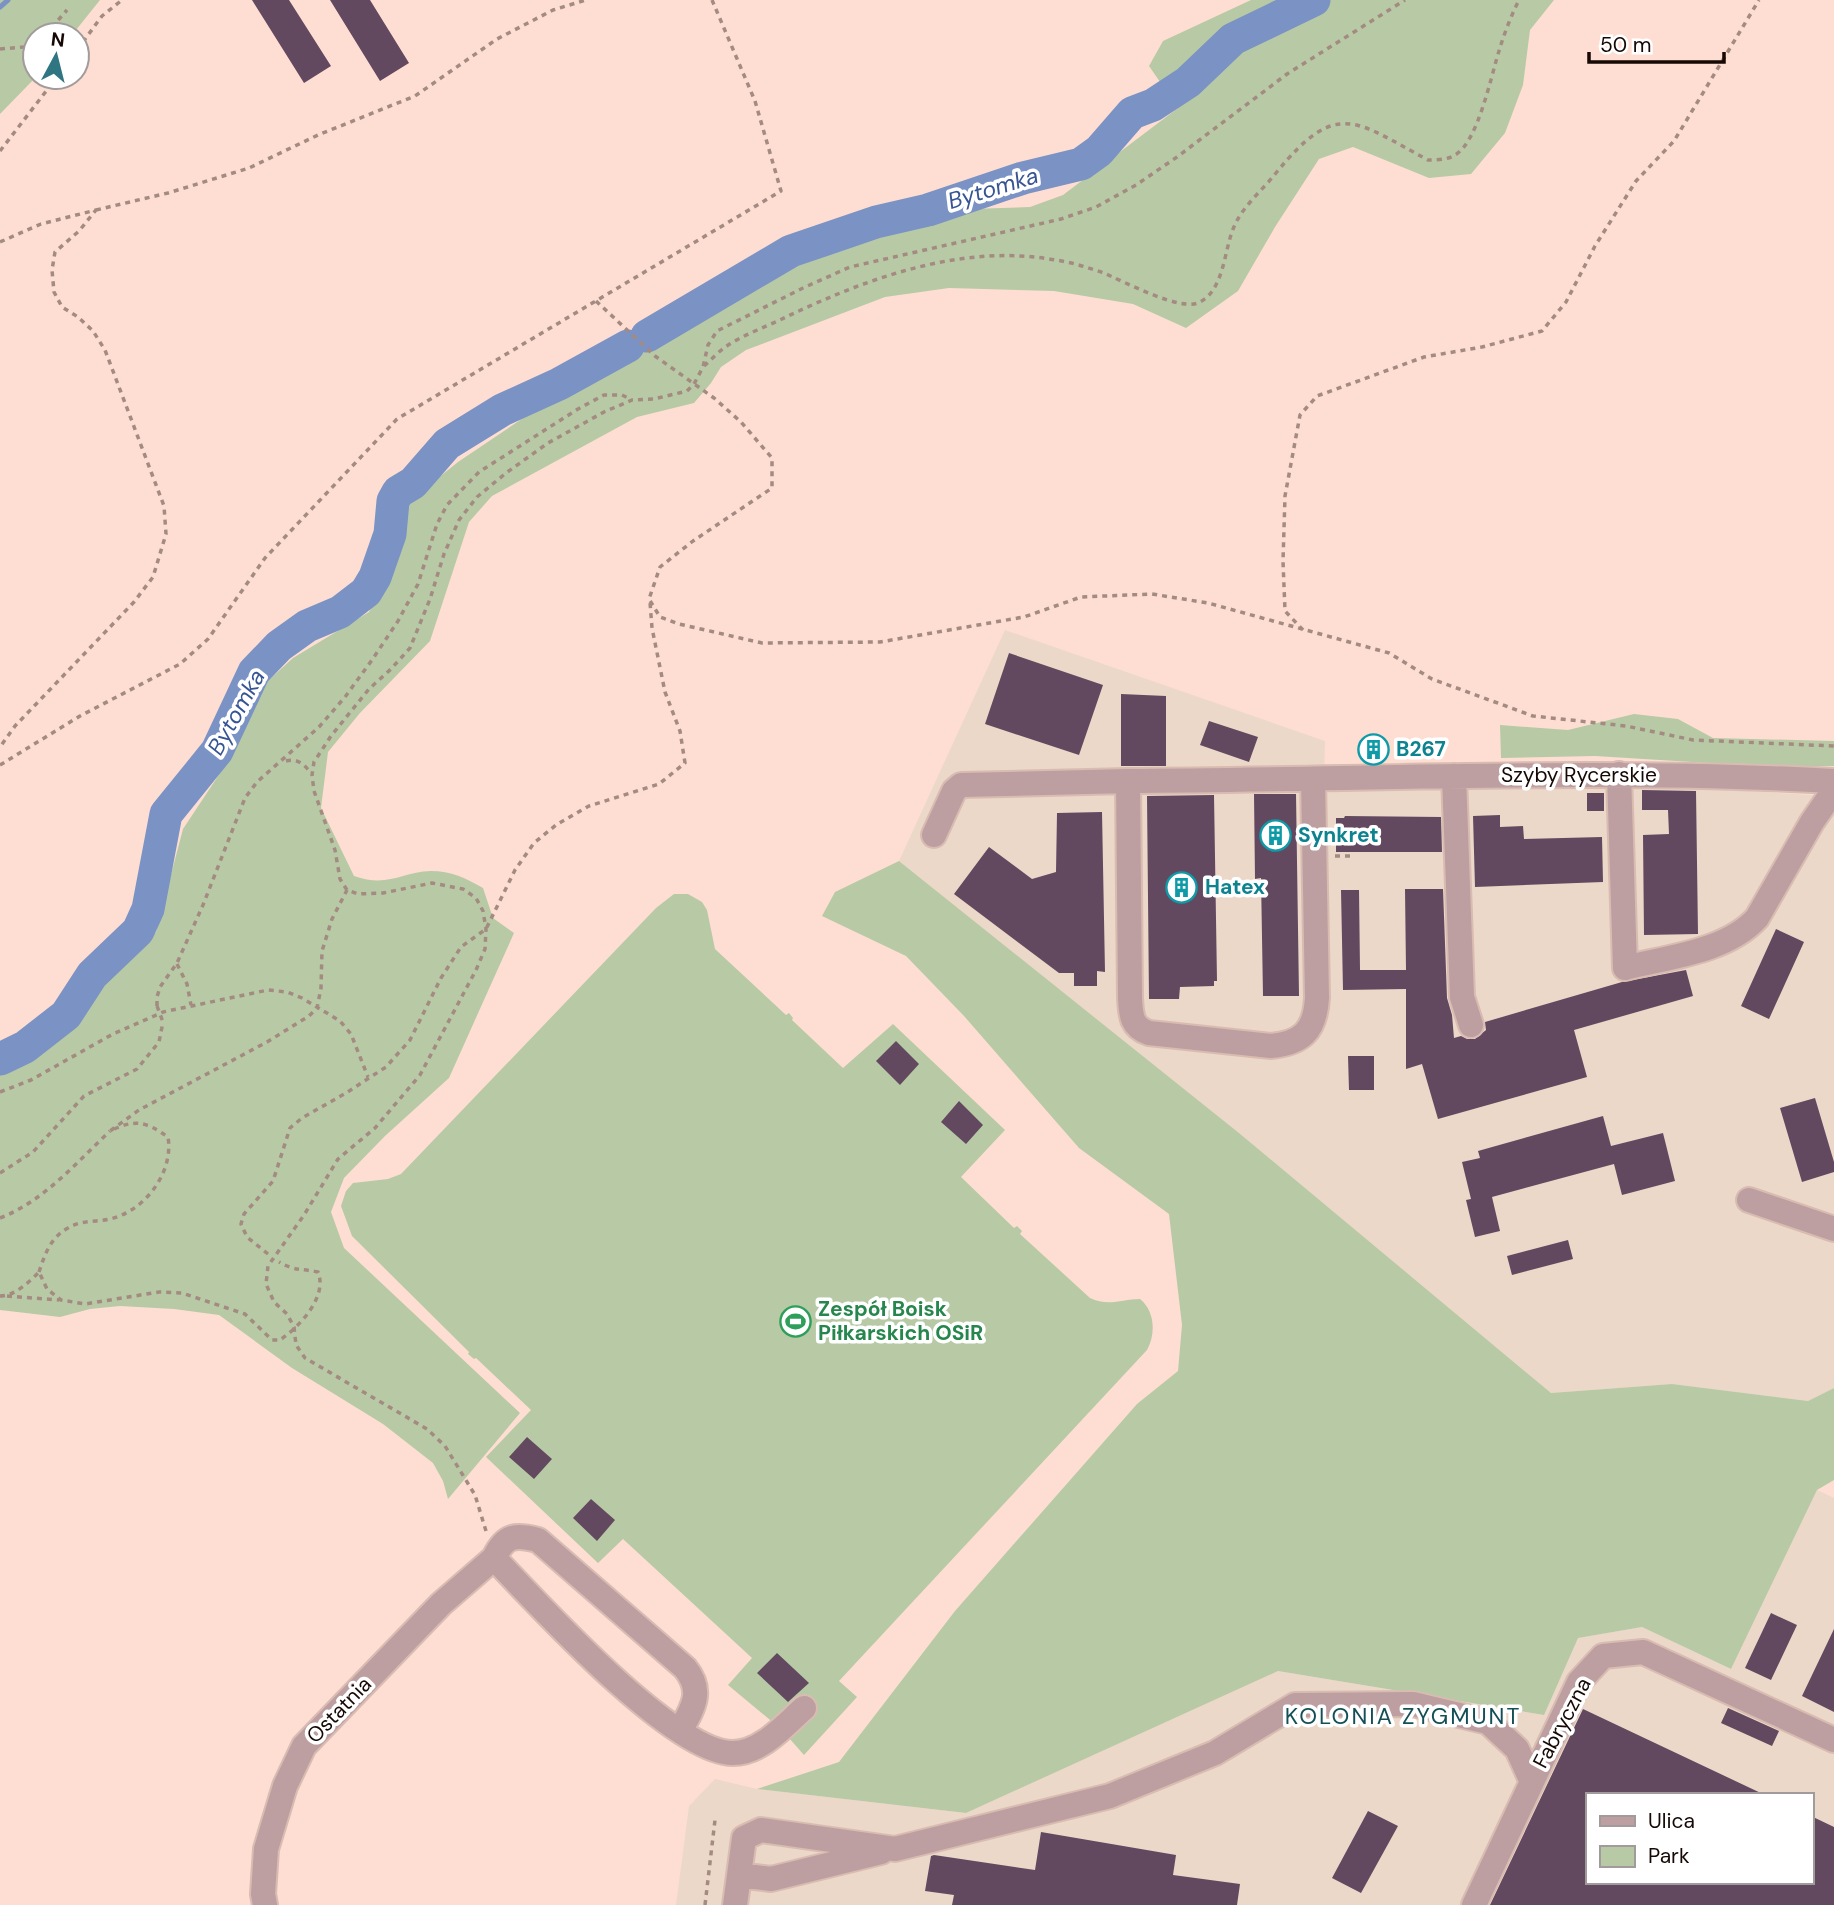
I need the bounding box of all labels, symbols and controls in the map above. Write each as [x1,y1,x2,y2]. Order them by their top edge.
north arrow [21,21,91,91]
scale bar [1589,21,1724,65]
text: N [50,26,66,53]
text: 50 m [1600,31,1651,59]
water label: Bytomka [944,160,1042,216]
water label: Bytomka [200,664,272,760]
building icon: B267 [1356,732,1390,766]
place label: B267 [1396,735,1446,763]
street label: Szyby Rycerskie [1501,761,1657,789]
building icon: Synkret [1258,818,1292,852]
place label: Synkret [1298,821,1378,849]
building icon: Hatex [1165,870,1199,904]
place label: Hatex [1205,873,1265,901]
place label: Zespół Boisk Piłkarskich OSiR [818,1295,983,1347]
sports icon: Zespół Boisk Piłkarskich OSiR [778,1304,812,1338]
street label: Ostatnia [300,1671,378,1749]
street label: Fabryczna [1526,1673,1598,1773]
district label: KOLONIA ZYGMUNT [1285,1701,1521,1731]
legend [1586,1793,1813,1884]
text: Ulica [1648,1807,1695,1835]
text: Park [1648,1842,1690,1870]

